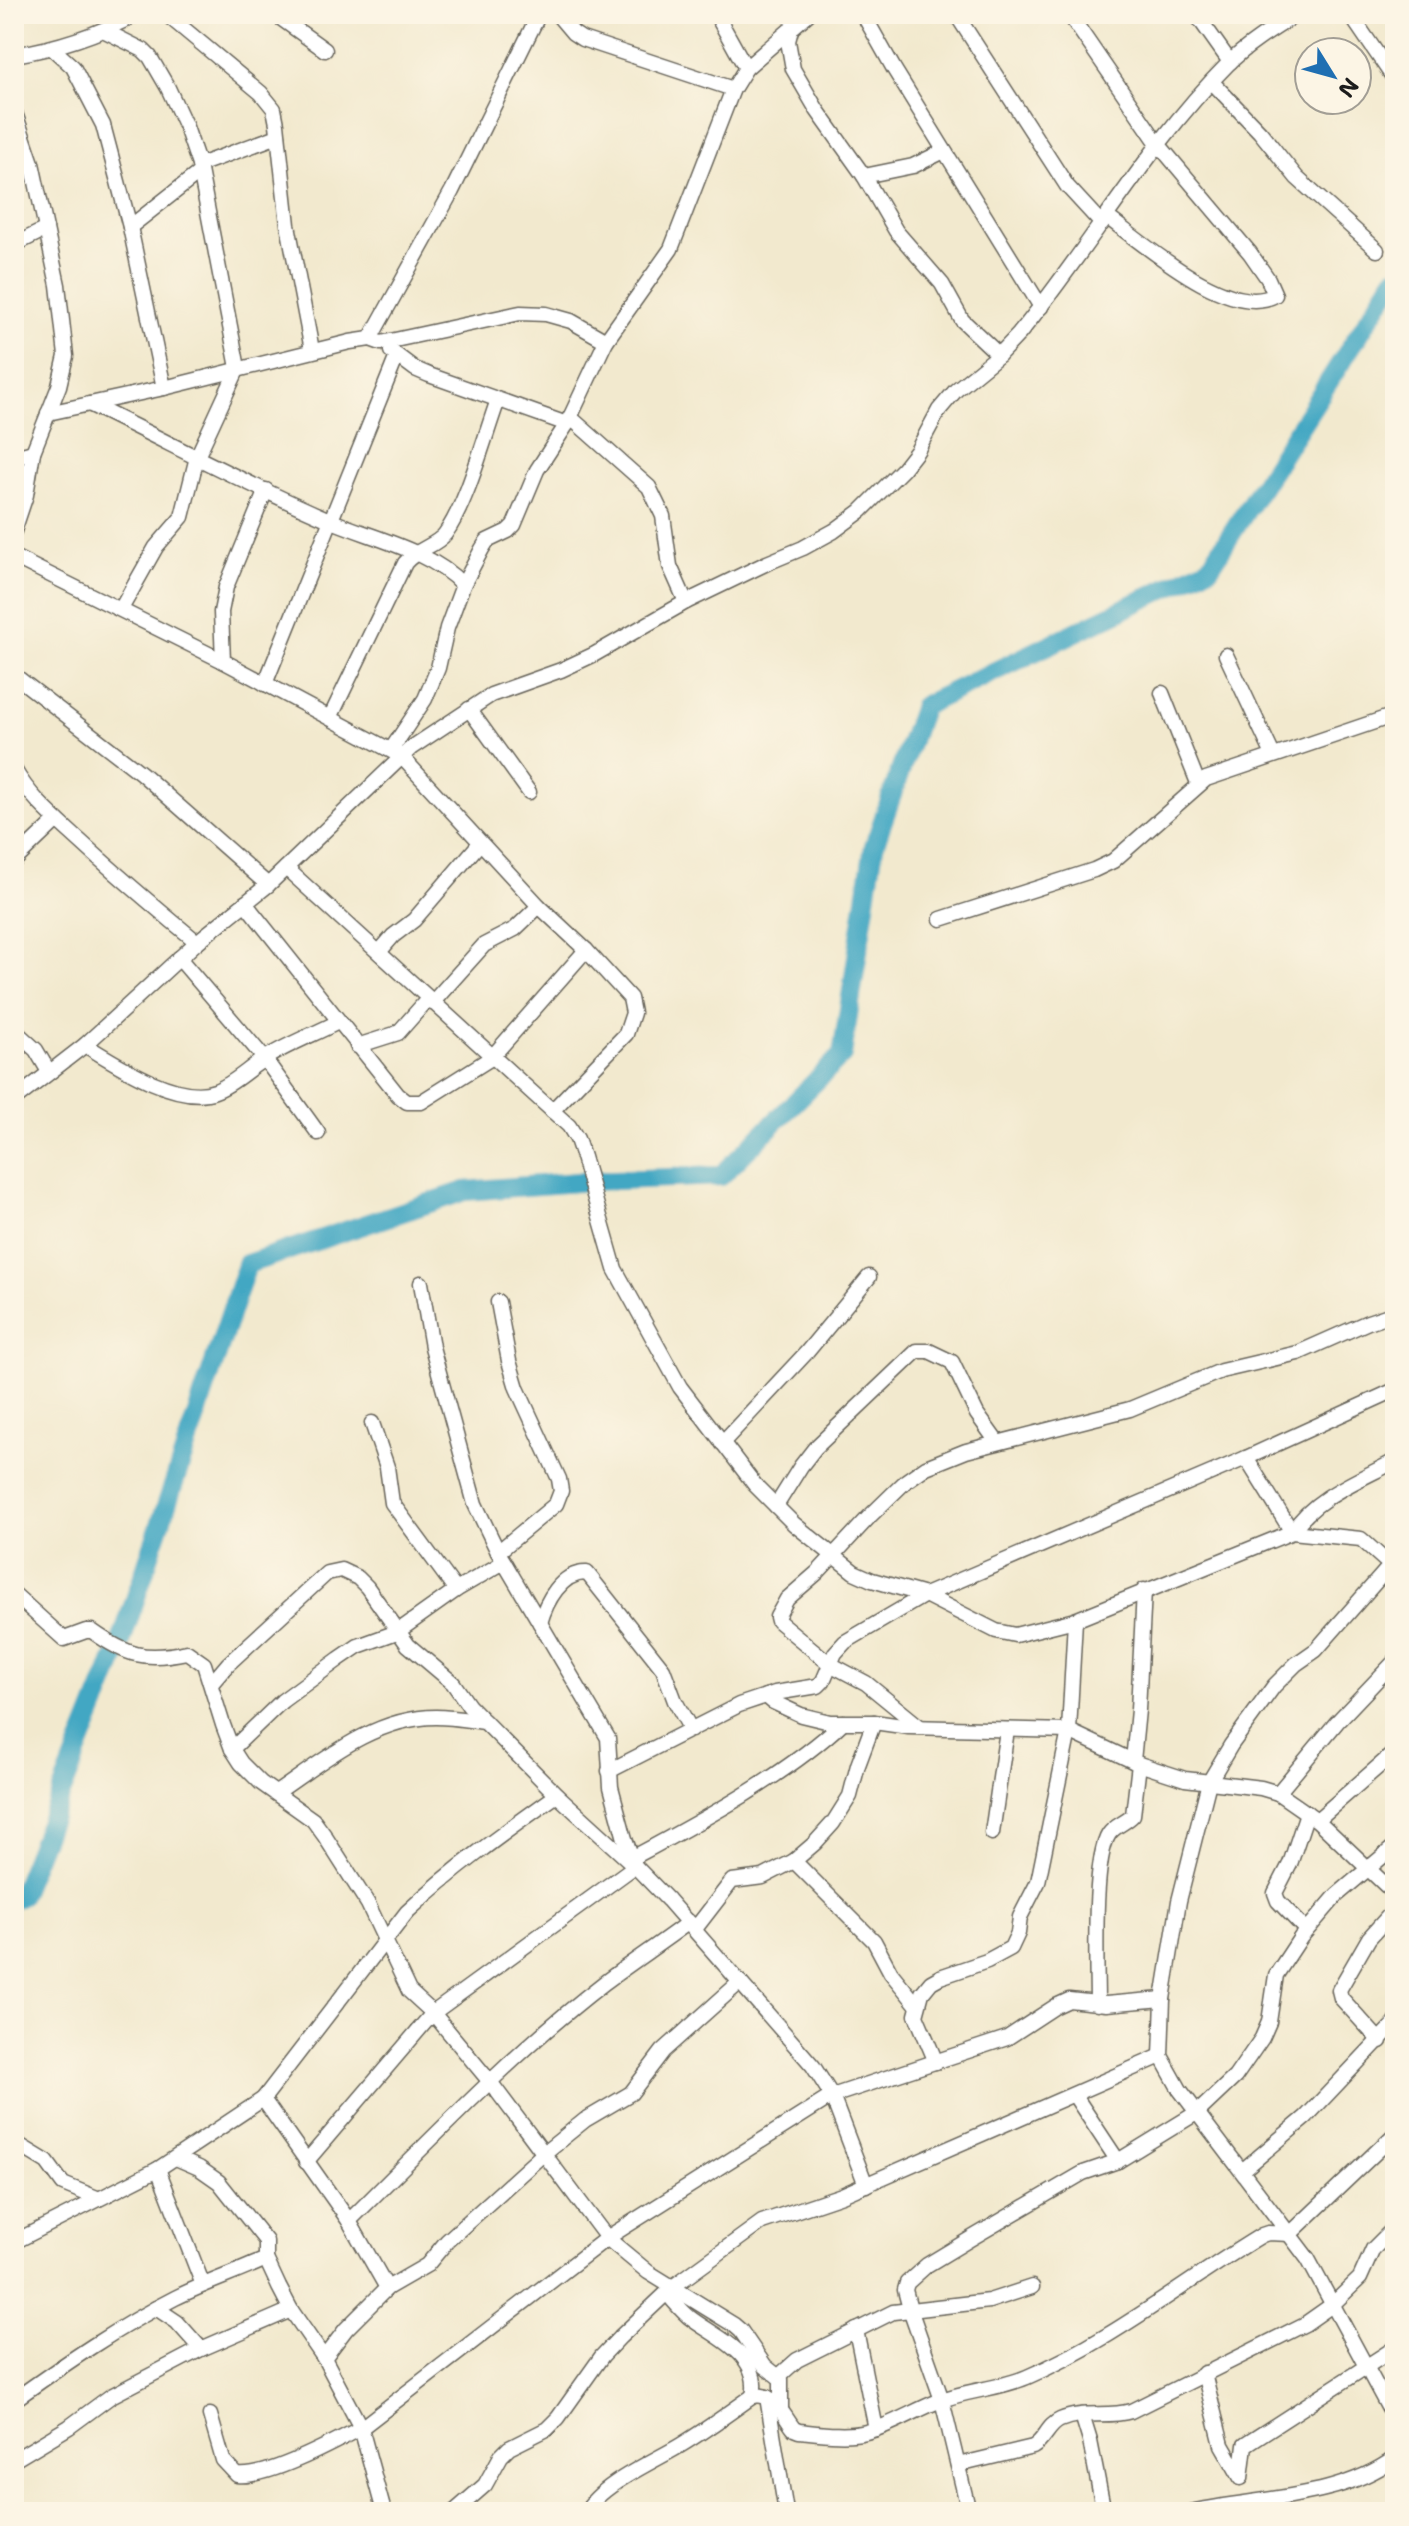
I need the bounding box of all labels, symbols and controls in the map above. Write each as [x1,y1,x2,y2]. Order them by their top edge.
north arrow [1293,36,1373,116]
text: N [1332,72,1365,103]

